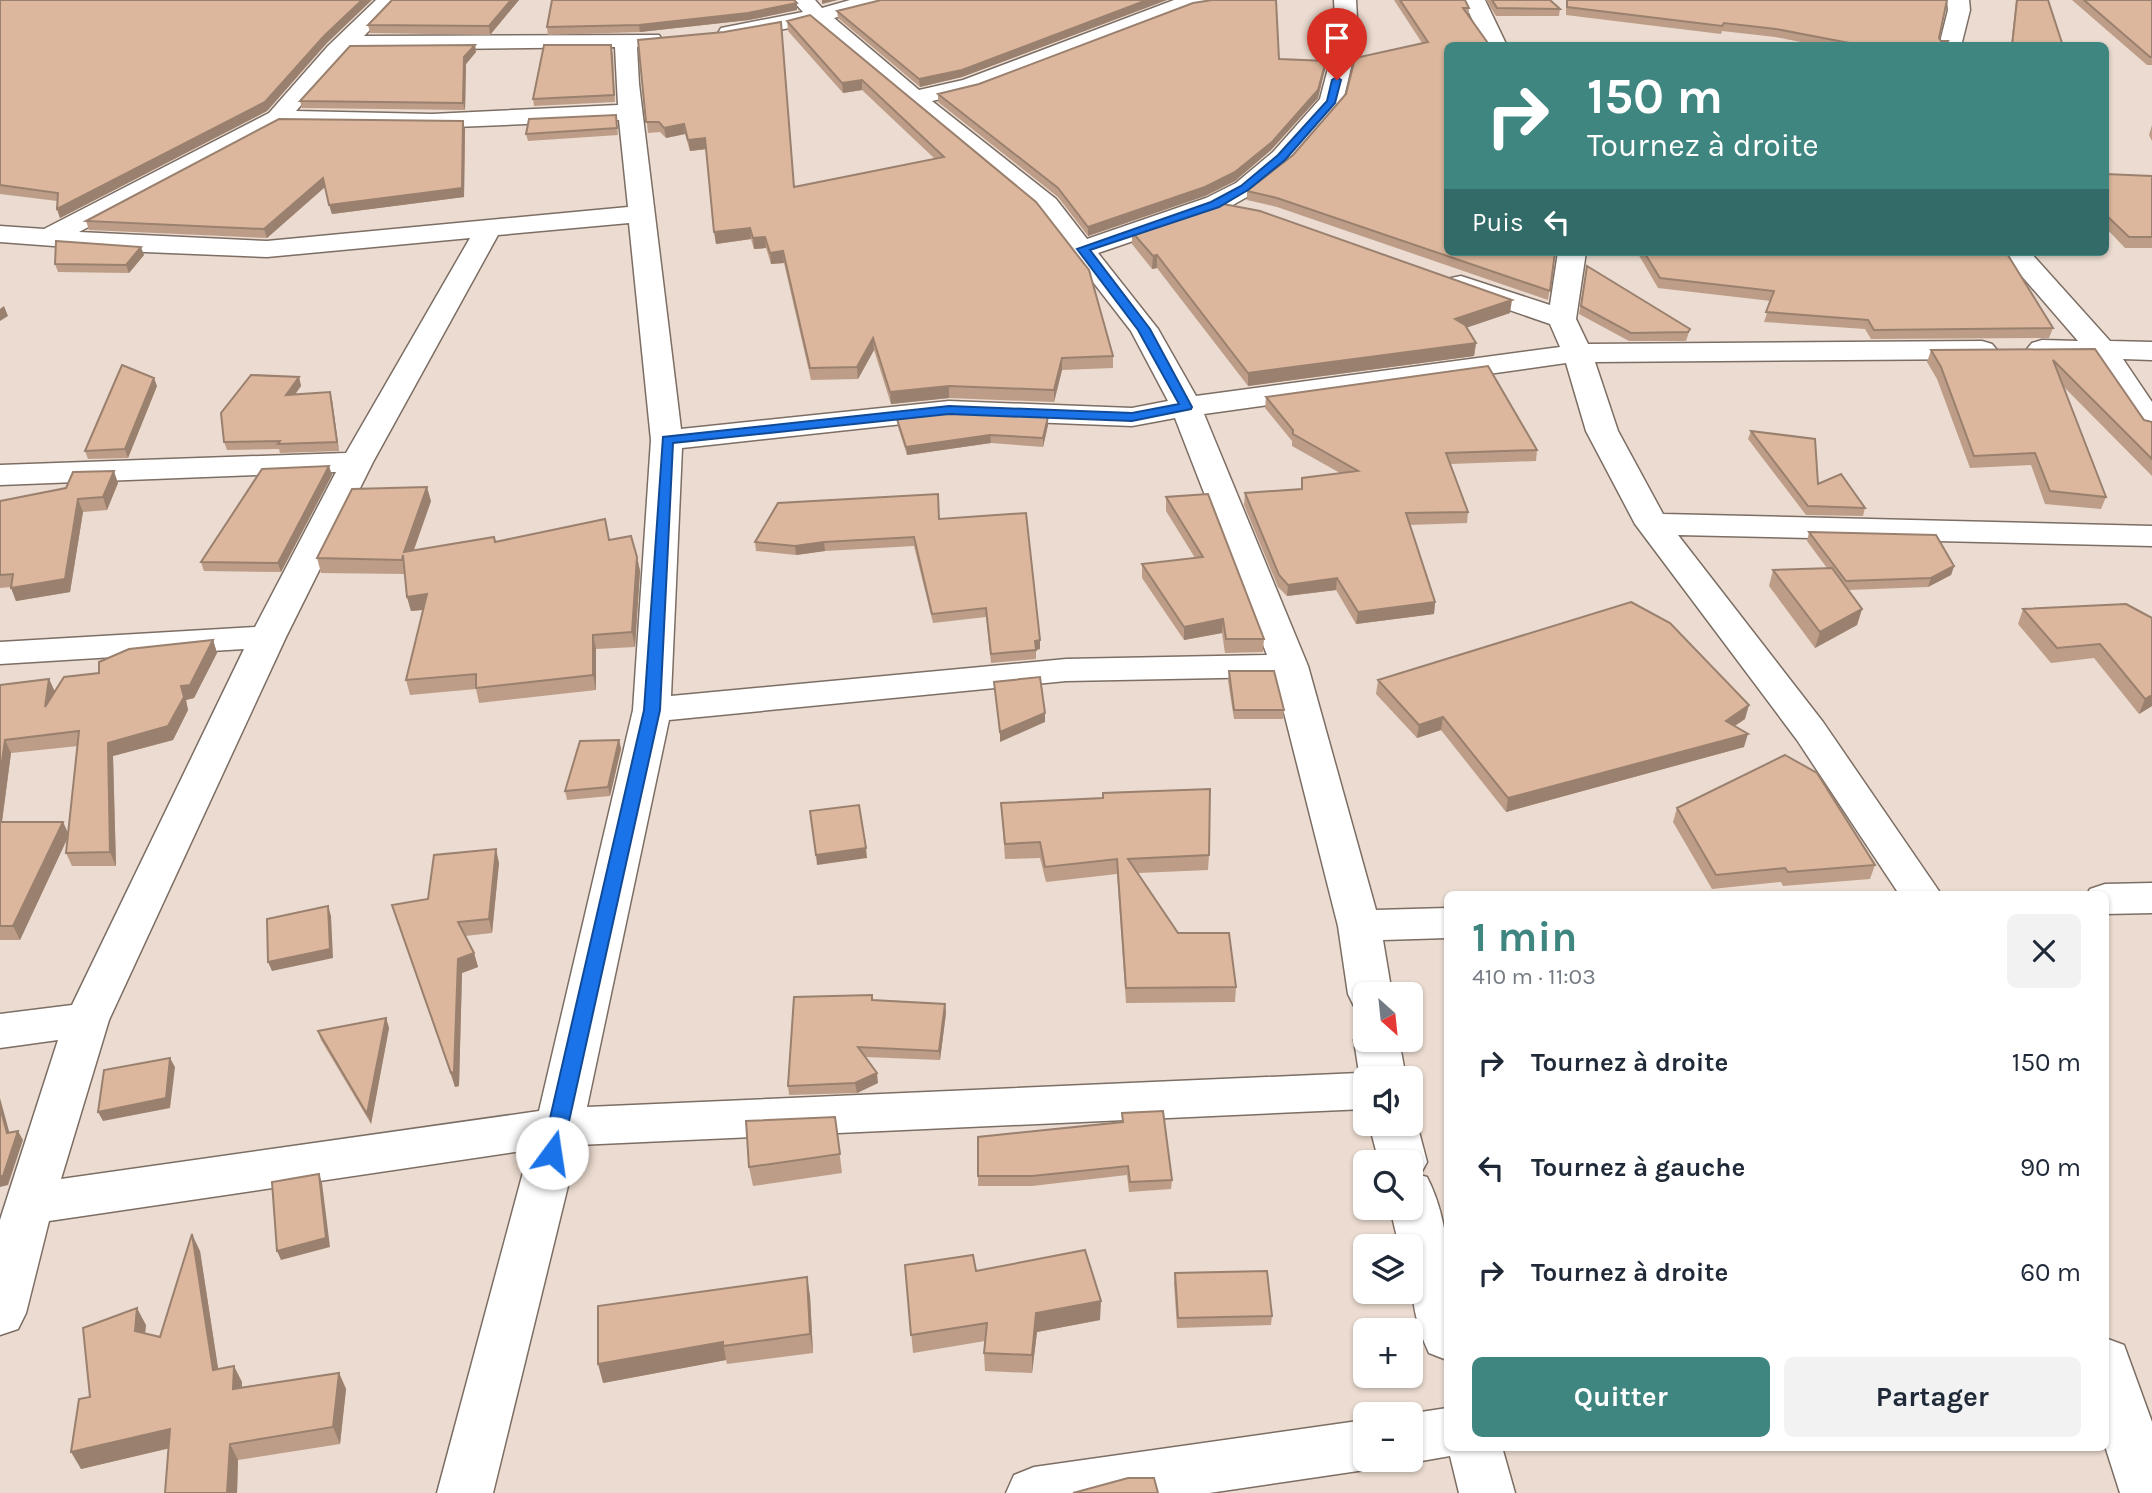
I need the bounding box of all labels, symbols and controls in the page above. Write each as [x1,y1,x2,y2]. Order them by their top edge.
pin [1307,8,1367,80]
icon: arrive [1318,19,1356,57]
text: 150 m [1587,68,1723,125]
icon: right [1472,70,1563,161]
text: Tournez à droite [1587,127,1819,164]
icon: left [1538,203,1576,241]
text: Puis [1472,207,1524,238]
text: 1 min [1472,912,1577,962]
button: close [2007,914,2081,988]
text: 410 m · 11:03 [1472,963,1596,990]
north arrow [1353,982,1423,1052]
map controls [1353,982,1423,1472]
icon: right [1472,1044,1510,1082]
text: Tournez à droite [1531,1047,1728,1078]
text: 150 m [2012,1047,2081,1078]
button: sound [1353,1066,1423,1136]
position arrow [515,1116,589,1190]
icon: left [1472,1149,1510,1187]
button: search [1353,1150,1423,1220]
text: Tournez à gauche [1531,1152,1745,1183]
text: 90 m [2020,1152,2081,1183]
button: layers [1353,1234,1423,1304]
icon: right [1472,1254,1510,1292]
text: Tournez à droite [1531,1257,1728,1288]
text: 60 m [2020,1257,2081,1288]
button: + [1353,1318,1423,1388]
button: Quitter [1472,1357,1770,1437]
button: Partager [1784,1357,2081,1437]
button: − [1353,1402,1423,1472]

